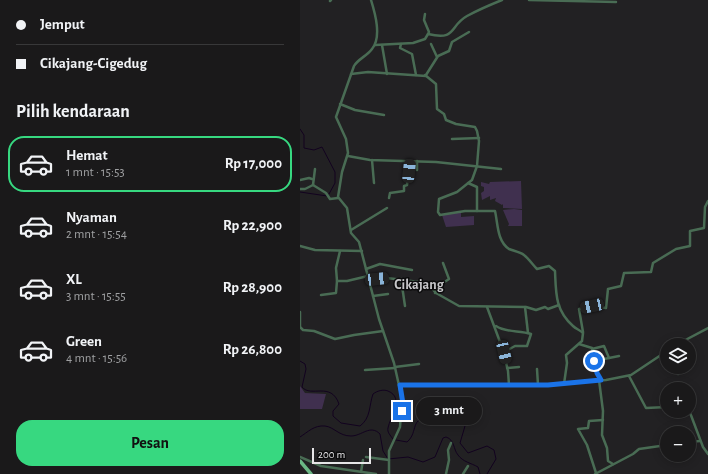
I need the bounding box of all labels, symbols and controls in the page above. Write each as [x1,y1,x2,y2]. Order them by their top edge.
text: Jemput [40,17,85,32]
text: Cikajang-Cigedug [40,56,147,71]
text: Pilih kendaraan [16,103,130,121]
icon: car [18,146,54,182]
text: Hemat [66,148,108,163]
text: Rp 17,000 [225,156,282,171]
car [402,158,416,184]
text: 1 mnt · 15:53 [66,166,125,179]
icon: car [18,208,54,244]
text: Nyaman [66,210,117,225]
text: Rp 22,900 [223,218,282,233]
text: 2 mnt · 15:54 [66,228,127,241]
icon: car [18,270,54,306]
text: XL [66,272,82,287]
car [364,272,390,286]
district label: Cikajang [394,278,445,292]
text: Rp 28,900 [223,280,282,295]
text: 3 mnt · 15:55 [66,290,126,303]
car [579,298,605,314]
icon: car [18,332,54,368]
text: Green [66,334,102,349]
map controls [660,338,696,462]
button: layers [660,338,696,374]
car [495,339,513,365]
text: Rp 26,800 [223,342,282,357]
text: 4 mnt · 15:56 [66,352,127,365]
route start [585,352,603,370]
button: + [660,382,696,418]
callout: 3 mnt [416,397,482,425]
route end [393,402,411,420]
text: 3 mnt [434,404,464,417]
button: Pesan [16,420,284,466]
button: − [660,426,696,462]
scale bar [312,446,371,465]
text: 200 m [318,449,345,460]

